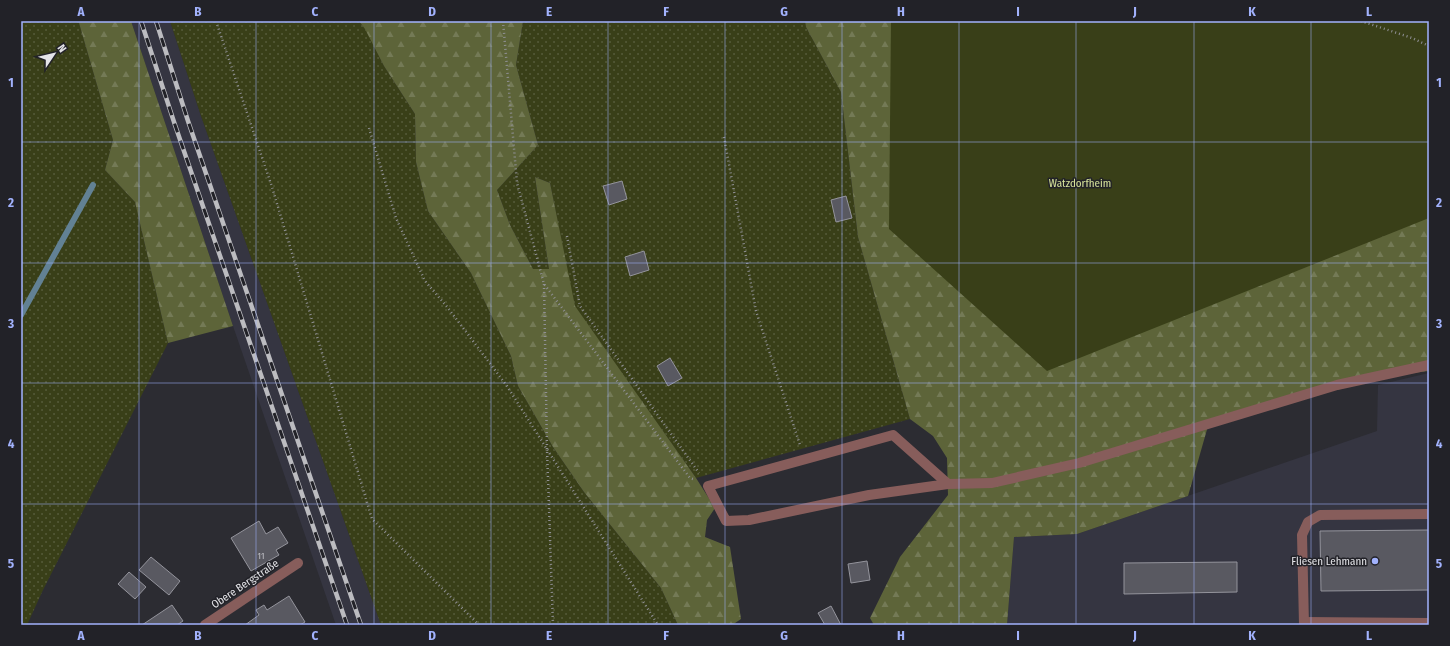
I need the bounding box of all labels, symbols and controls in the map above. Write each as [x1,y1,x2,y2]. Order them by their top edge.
text: A [76,4,85,19]
text: B [194,4,202,19]
text: C [312,4,319,19]
text: D [428,4,436,19]
text: E [546,4,552,19]
text: F [663,4,669,19]
text: G [780,4,788,19]
text: H [897,4,905,19]
text: I [1016,4,1020,19]
text: J [1132,4,1137,19]
text: K [1248,4,1256,19]
text: L [1366,4,1372,19]
north arrow [34,34,74,74]
text: N [55,42,69,55]
text: 1 [8,75,14,90]
text: 1 [1436,75,1442,90]
park label: Watzdorfheim [1049,177,1111,190]
text: 2 [7,195,14,210]
text: 2 [1435,195,1442,210]
text: 3 [7,316,14,331]
text: 3 [1435,316,1442,331]
text: 4 [8,436,15,451]
text: 4 [1436,436,1443,451]
house number: 11 [258,551,264,561]
place label: Fliesen Lehmann [1291,555,1367,568]
text: 5 [8,556,14,571]
marker: Fliesen Lehmann [1370,556,1380,566]
text: 5 [1436,556,1442,571]
street label: Obere Bergstraße [209,557,281,611]
text: A [76,628,85,643]
text: B [194,628,202,643]
text: C [312,628,319,643]
text: D [428,628,436,643]
text: E [546,628,552,643]
text: F [663,628,669,643]
text: G [780,628,788,643]
text: H [897,628,905,643]
text: I [1016,628,1020,643]
text: J [1132,628,1137,643]
text: K [1248,628,1256,643]
text: L [1366,628,1372,643]

